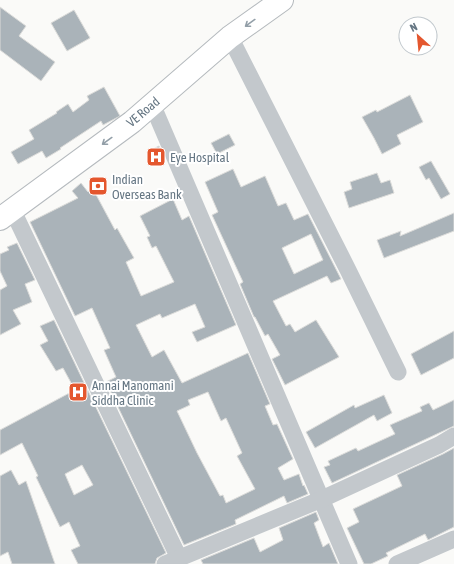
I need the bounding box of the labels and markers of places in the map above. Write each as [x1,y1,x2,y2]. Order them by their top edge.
hospital icon: Eye Hospital [145,146,167,168]
place label: Eye Hospital [170,150,230,165]
place label: Indian Overseas Bank [112,172,182,202]
bank icon: Indian Overseas Bank [87,175,109,197]
place label: Annai Manomani Siddha Clinic [92,378,174,408]
hospital icon: Annai Manomani Siddha Clinic [67,381,89,403]

